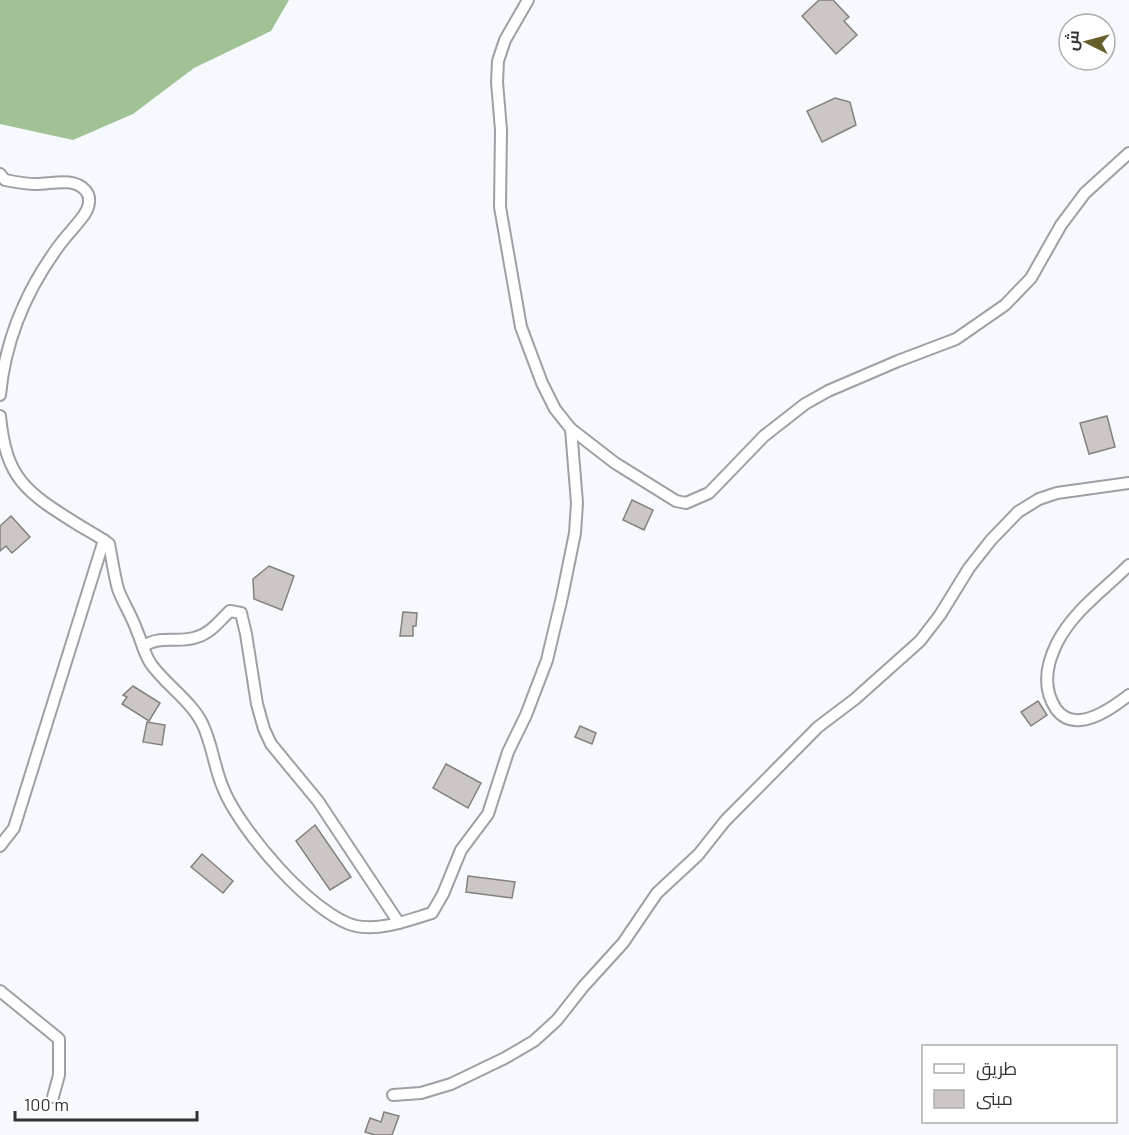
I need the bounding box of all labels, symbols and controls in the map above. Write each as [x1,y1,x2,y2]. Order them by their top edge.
north arrow [1057,12,1117,72]
text: ش [1061,29,1083,52]
legend [922,1045,1117,1123]
text: طريق [976,1057,1017,1081]
scale bar [15,1084,196,1122]
text: مبنى [976,1087,1013,1110]
text: 100 m [24,1093,69,1115]

